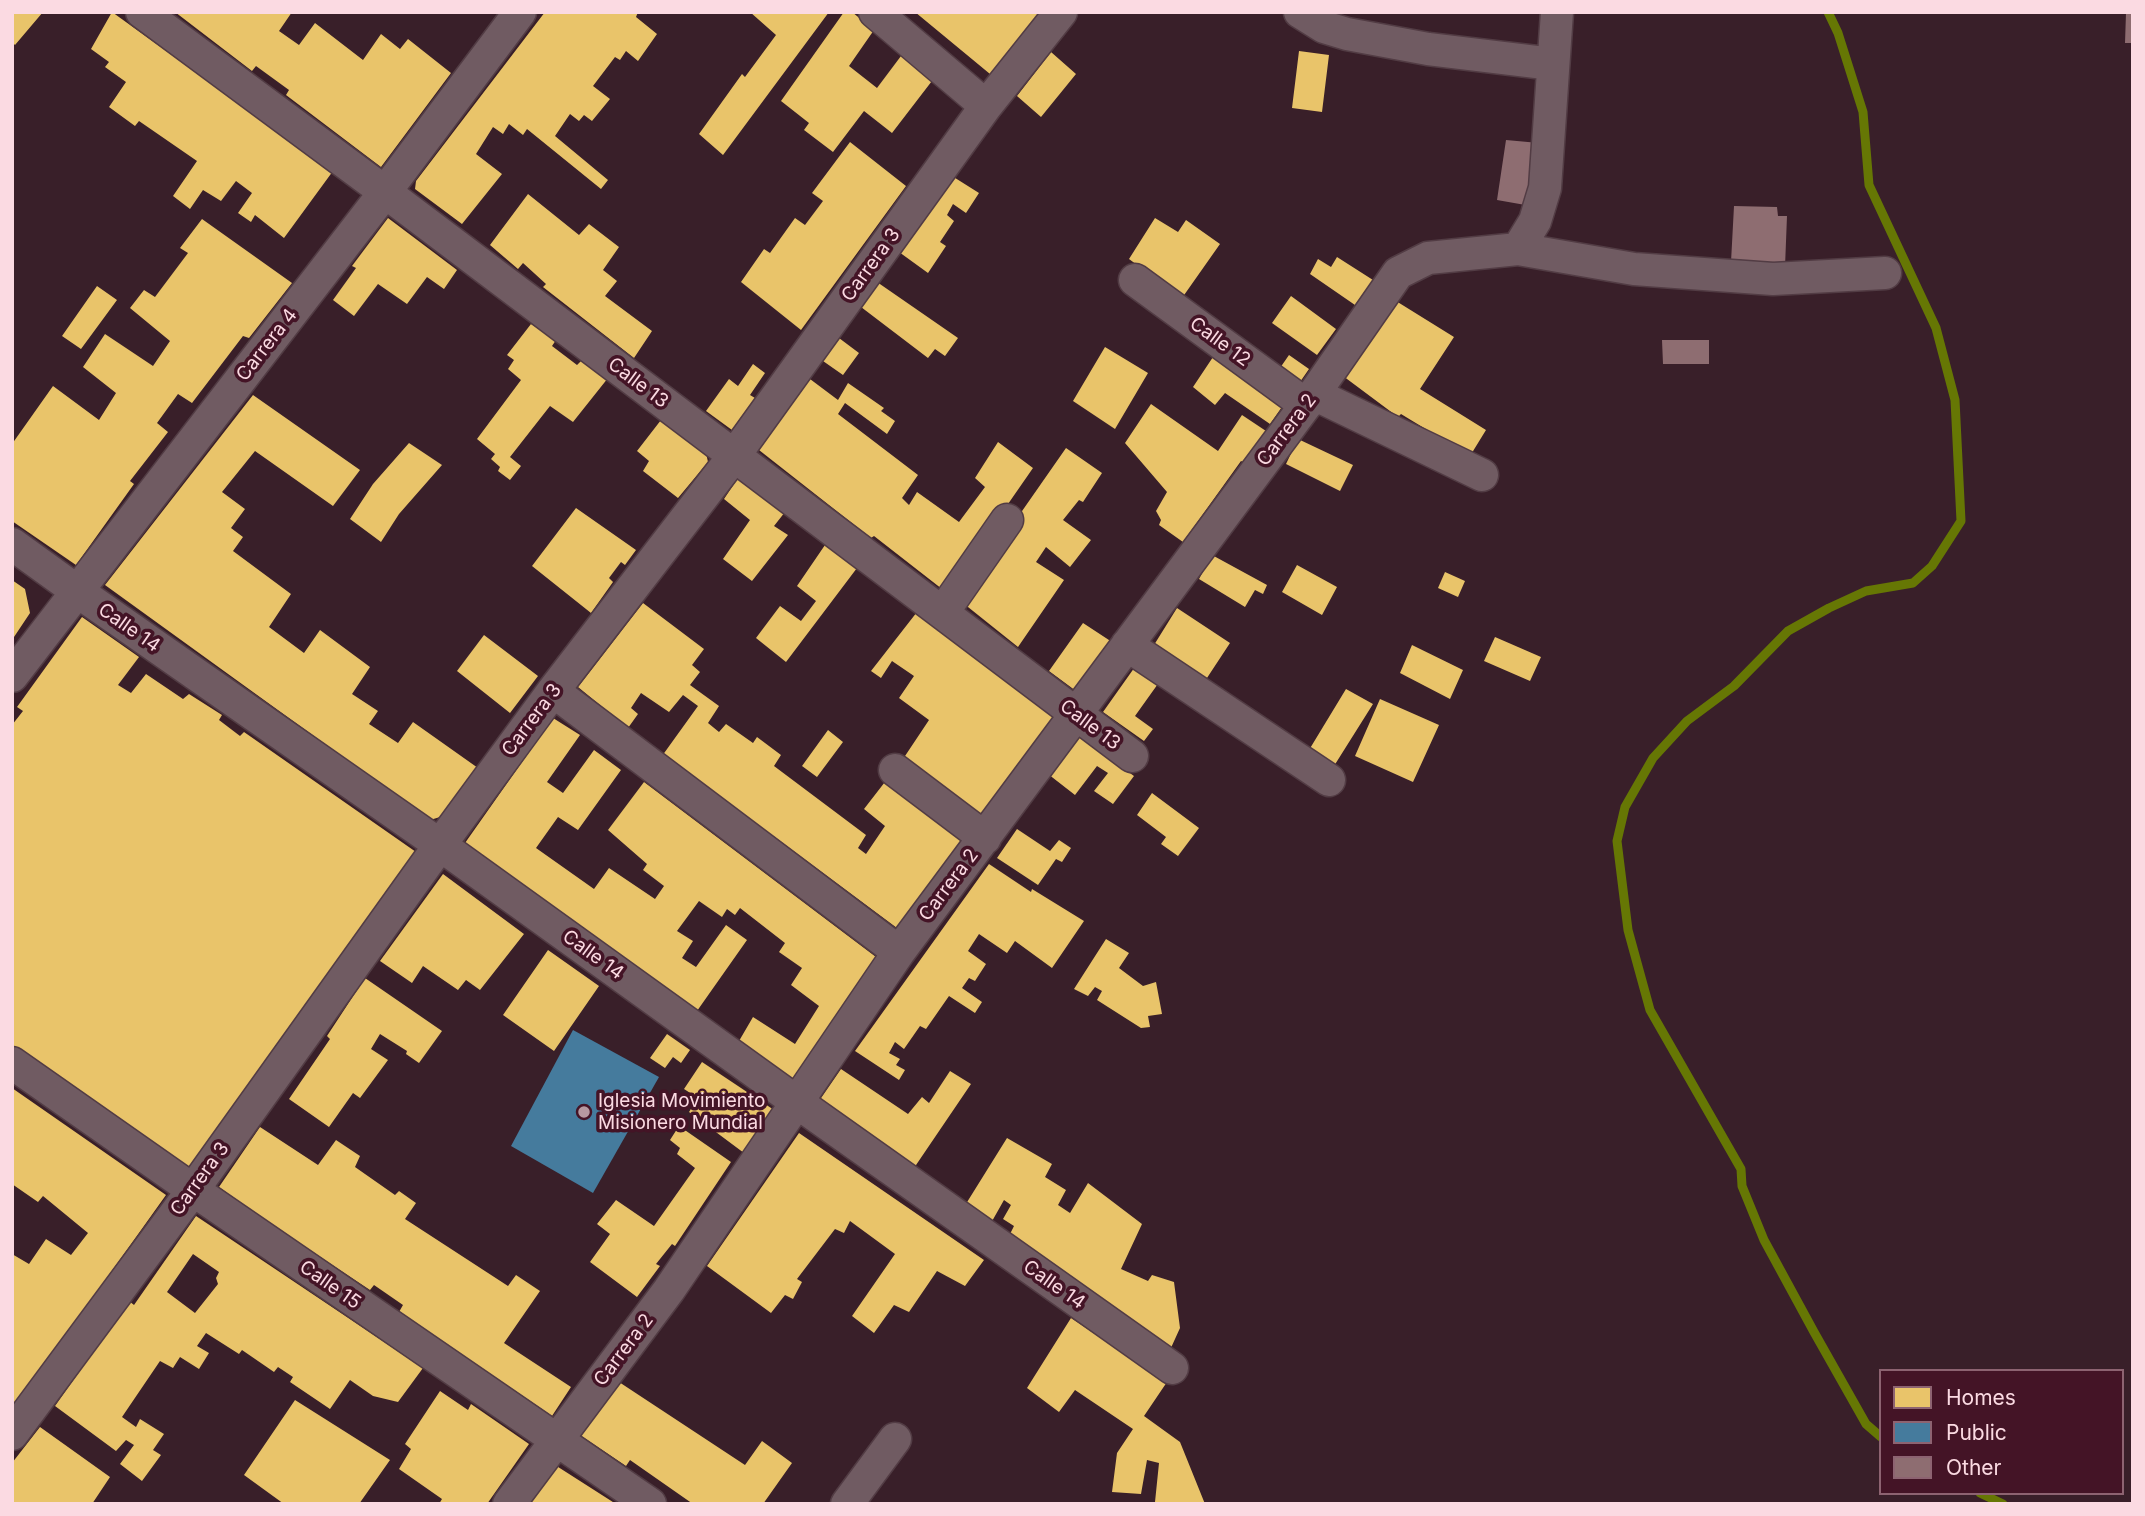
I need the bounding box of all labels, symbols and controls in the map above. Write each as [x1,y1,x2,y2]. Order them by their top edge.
street label: Carrera 3 [837,224,905,306]
street label: Carrera 4 [232,304,302,386]
street label: Calle 12 [1185,312,1255,372]
street label: Calle 13 [603,353,673,413]
street label: Carrera 2 [1252,389,1322,471]
street label: Calle 14 [94,599,164,657]
street label: Carrera 3 [497,679,567,761]
street label: Calle 13 [1055,695,1125,755]
street label: Carrera 2 [914,844,984,926]
street label: Calle 14 [558,925,628,985]
place label: Iglesia Movimiento Misionero Mundial [598,1090,766,1134]
marker: Iglesia Movimiento Misionero Mundial [576,1104,592,1120]
street label: Carrera 3 [166,1138,234,1220]
street label: Calle 15 [295,1256,365,1314]
street label: Calle 14 [1019,1256,1089,1314]
street label: Carrera 2 [589,1309,659,1391]
legend [1879,1369,2124,1495]
text: Homes [1946,1385,2016,1410]
text: Public [1946,1420,2007,1445]
text: Other [1946,1455,2002,1480]

